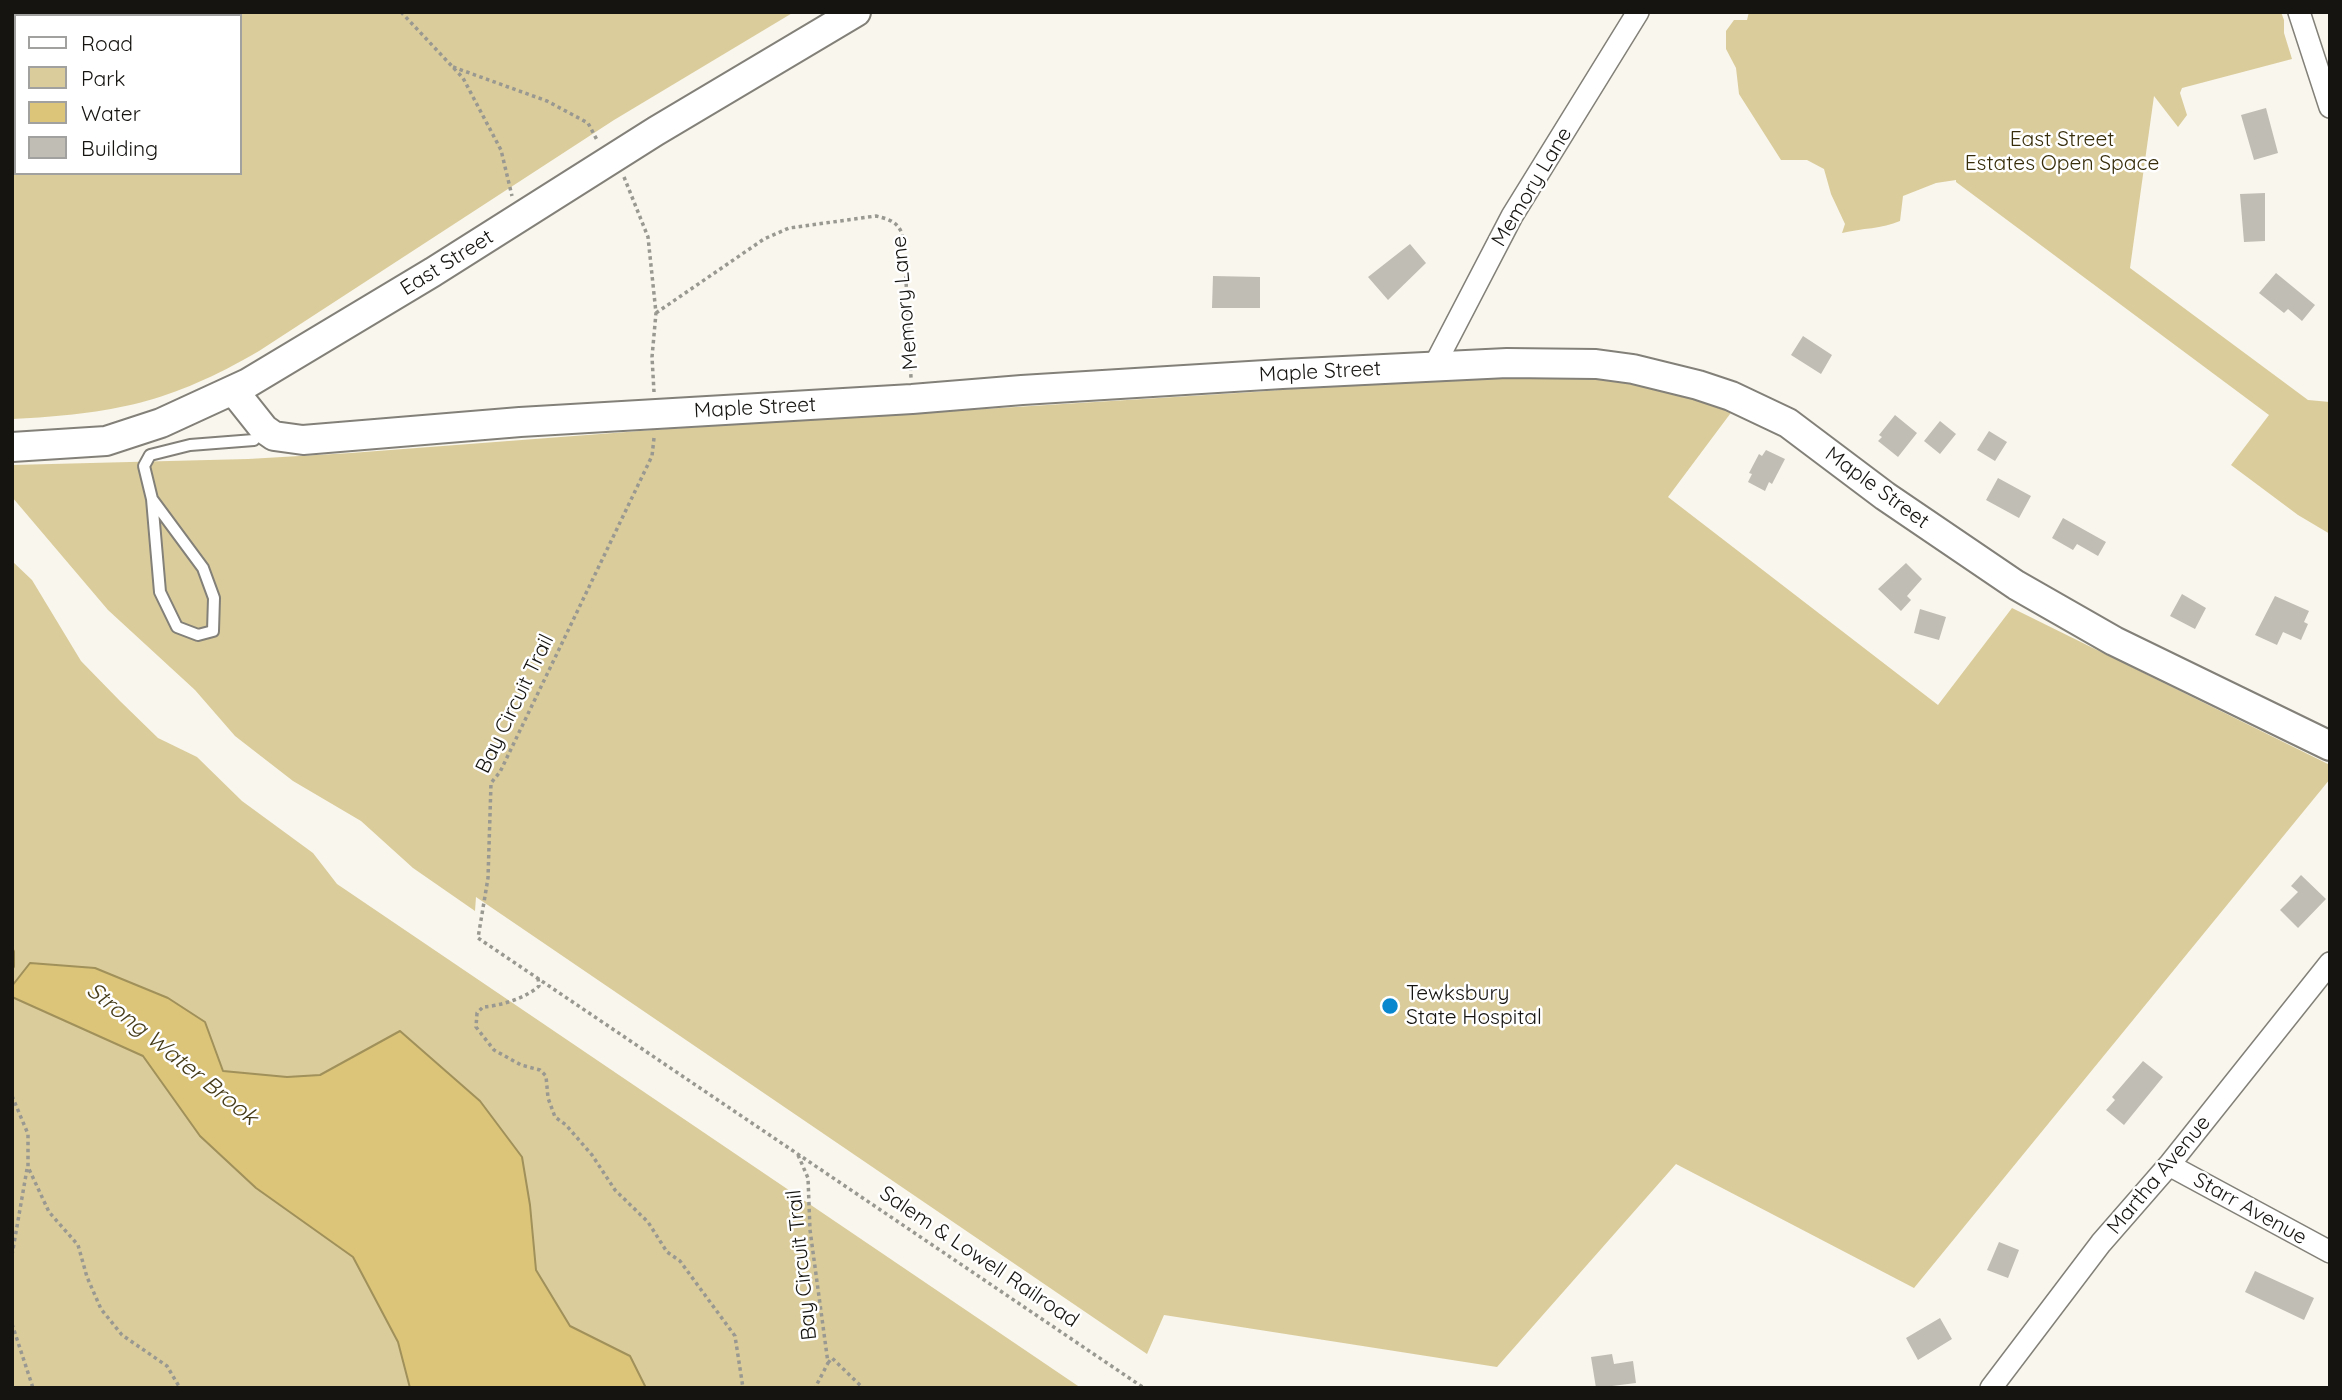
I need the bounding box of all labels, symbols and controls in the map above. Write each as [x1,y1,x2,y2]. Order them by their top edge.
legend [14,14,242,175]
text: Road [81,30,133,56]
text: Park [81,65,125,91]
text: Water [81,100,141,126]
street label: Memory Lane [1487,123,1577,251]
park label: East Street Estates Open Space [1965,127,2159,177]
text: Building [81,135,158,161]
street label: East Street [396,225,498,301]
street label: Memory Lane [887,235,923,371]
street label: Maple Street [1258,356,1382,388]
street label: Maple Street [693,392,817,424]
street label: Maple Street [1820,442,1934,534]
street label: Bay Circuit Trail [470,630,560,778]
water label: Strong Water Brook [81,977,263,1131]
place label: Tewksbury State Hospital [1406,981,1542,1031]
marker: Tewksbury State Hospital [1380,996,1400,1016]
street label: Martha Avenue [2102,1110,2216,1240]
street label: Starr Avenue [2189,1168,2311,1250]
street label: Salem & Lowell Railroad [875,1181,1083,1333]
street label: Bay Circuit Trail [782,1188,822,1342]

